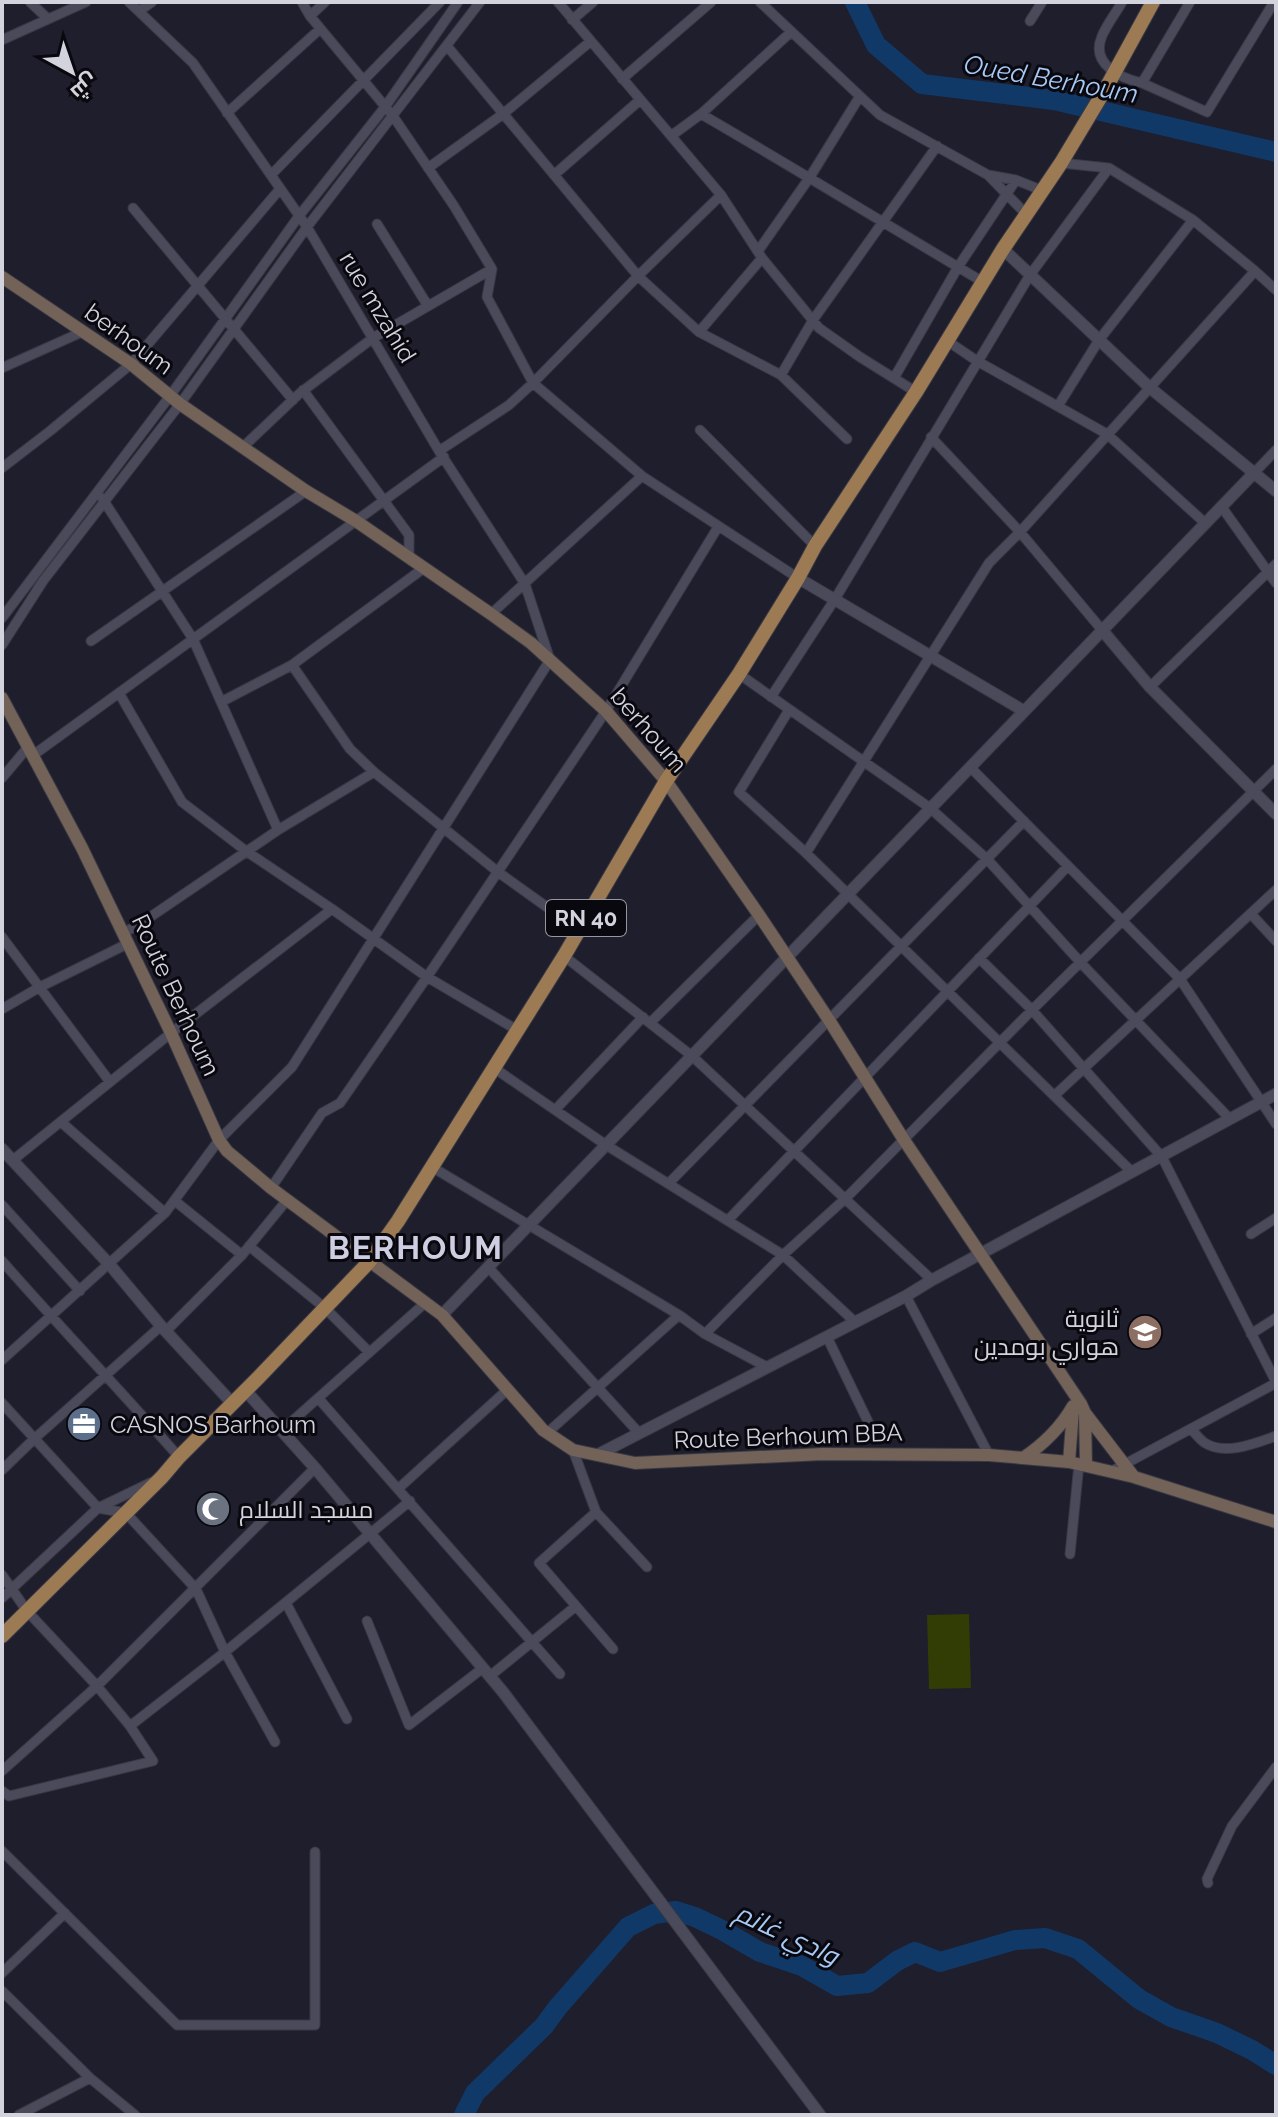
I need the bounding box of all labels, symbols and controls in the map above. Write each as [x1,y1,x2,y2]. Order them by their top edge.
north arrow [32,32,112,112]
water label: Oued Berhoum [962,49,1140,109]
text: ش [65,68,104,106]
street label: rue mzahid [334,246,422,368]
street label: berhoum [79,297,179,381]
street label: berhoum [605,682,693,778]
road number: RN 40 [546,900,626,936]
street label: Route Berhoum [126,910,226,1080]
district label: BERHOUM [328,1229,504,1266]
place label: ثانوية هواري بومدين [974,1304,1120,1365]
school or university icon: ثانوية هواري بومدين [1126,1313,1164,1351]
office icon: CASNOS Barhoum [65,1405,103,1443]
place label: CASNOS Barhoum [110,1410,316,1439]
street label: Route Berhoum BBA [673,1418,903,1454]
mosque icon: مسجد السلام [194,1490,232,1528]
place label: مسجد السلام [239,1495,373,1526]
water label: وادي غانم [727,1897,845,1977]

